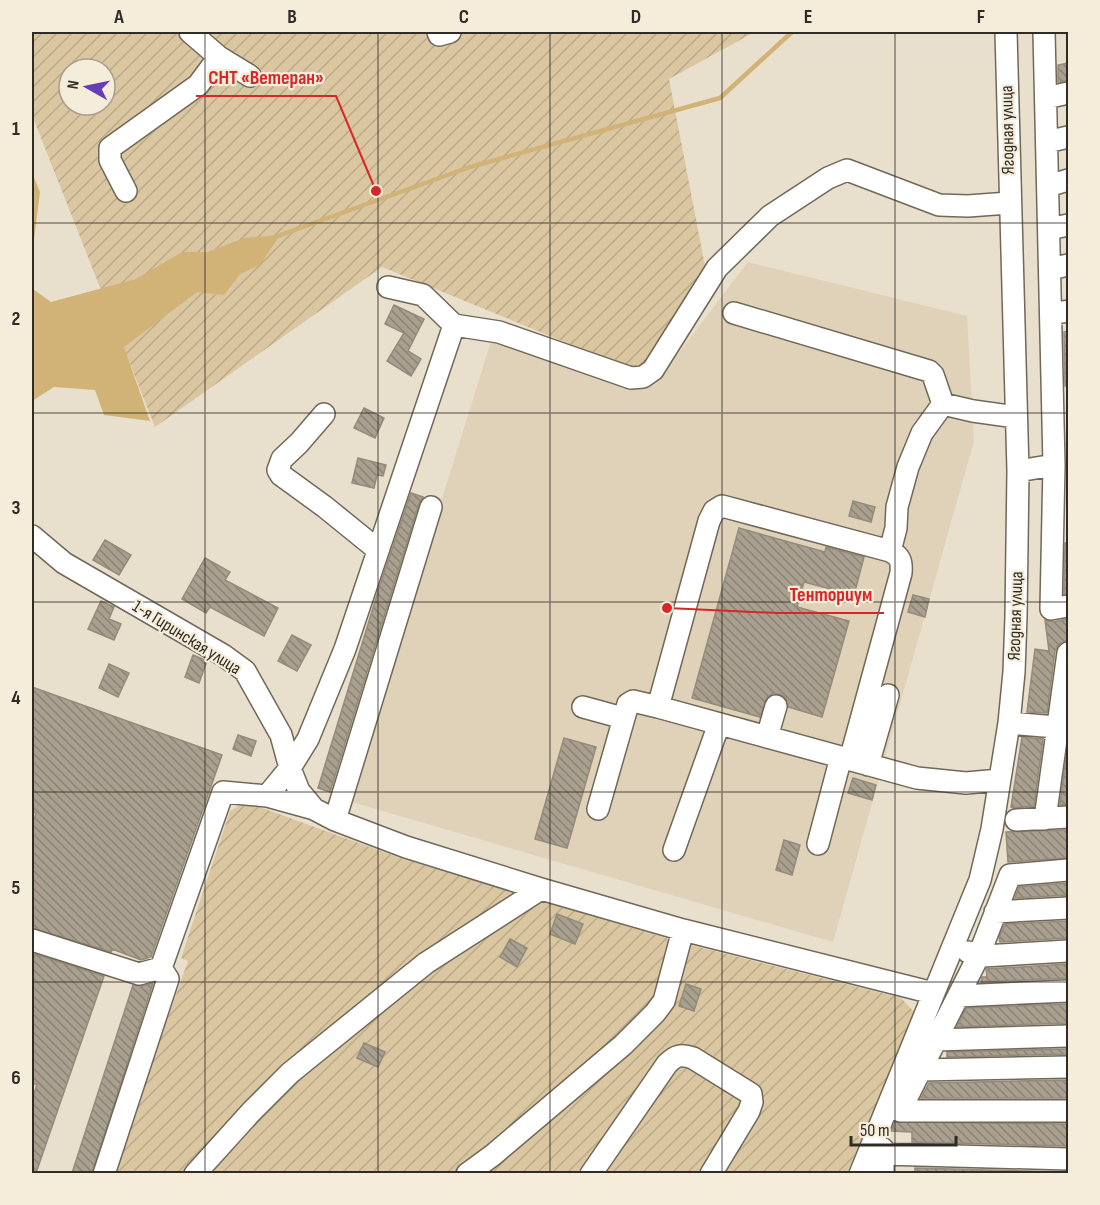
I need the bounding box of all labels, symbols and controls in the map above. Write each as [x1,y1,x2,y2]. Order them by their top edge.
text: A [113,5,124,29]
text: B [287,5,297,29]
text: C [459,5,469,29]
text: D [631,5,641,29]
text: E [804,5,812,29]
text: F [977,5,985,29]
north arrow [57,57,117,117]
callout: СНТ «Ветеран» [196,58,336,96]
text: СНТ «Ветеран» [208,66,324,90]
text: N [64,79,84,91]
street label: Ягодная улица [996,85,1019,175]
text: 1 [12,117,20,141]
text: 2 [12,307,20,331]
text: 3 [12,496,21,520]
street label: Ягодная улица [1003,571,1028,661]
callout: Тенториум [777,575,884,613]
text: Тенториум [790,583,872,607]
street label: 1-я Гиринская улица [129,596,245,679]
text: 4 [11,686,21,710]
text: 5 [12,876,21,900]
text: 6 [11,1066,21,1090]
scale bar [851,1109,956,1147]
text: 50 m [860,1120,890,1141]

